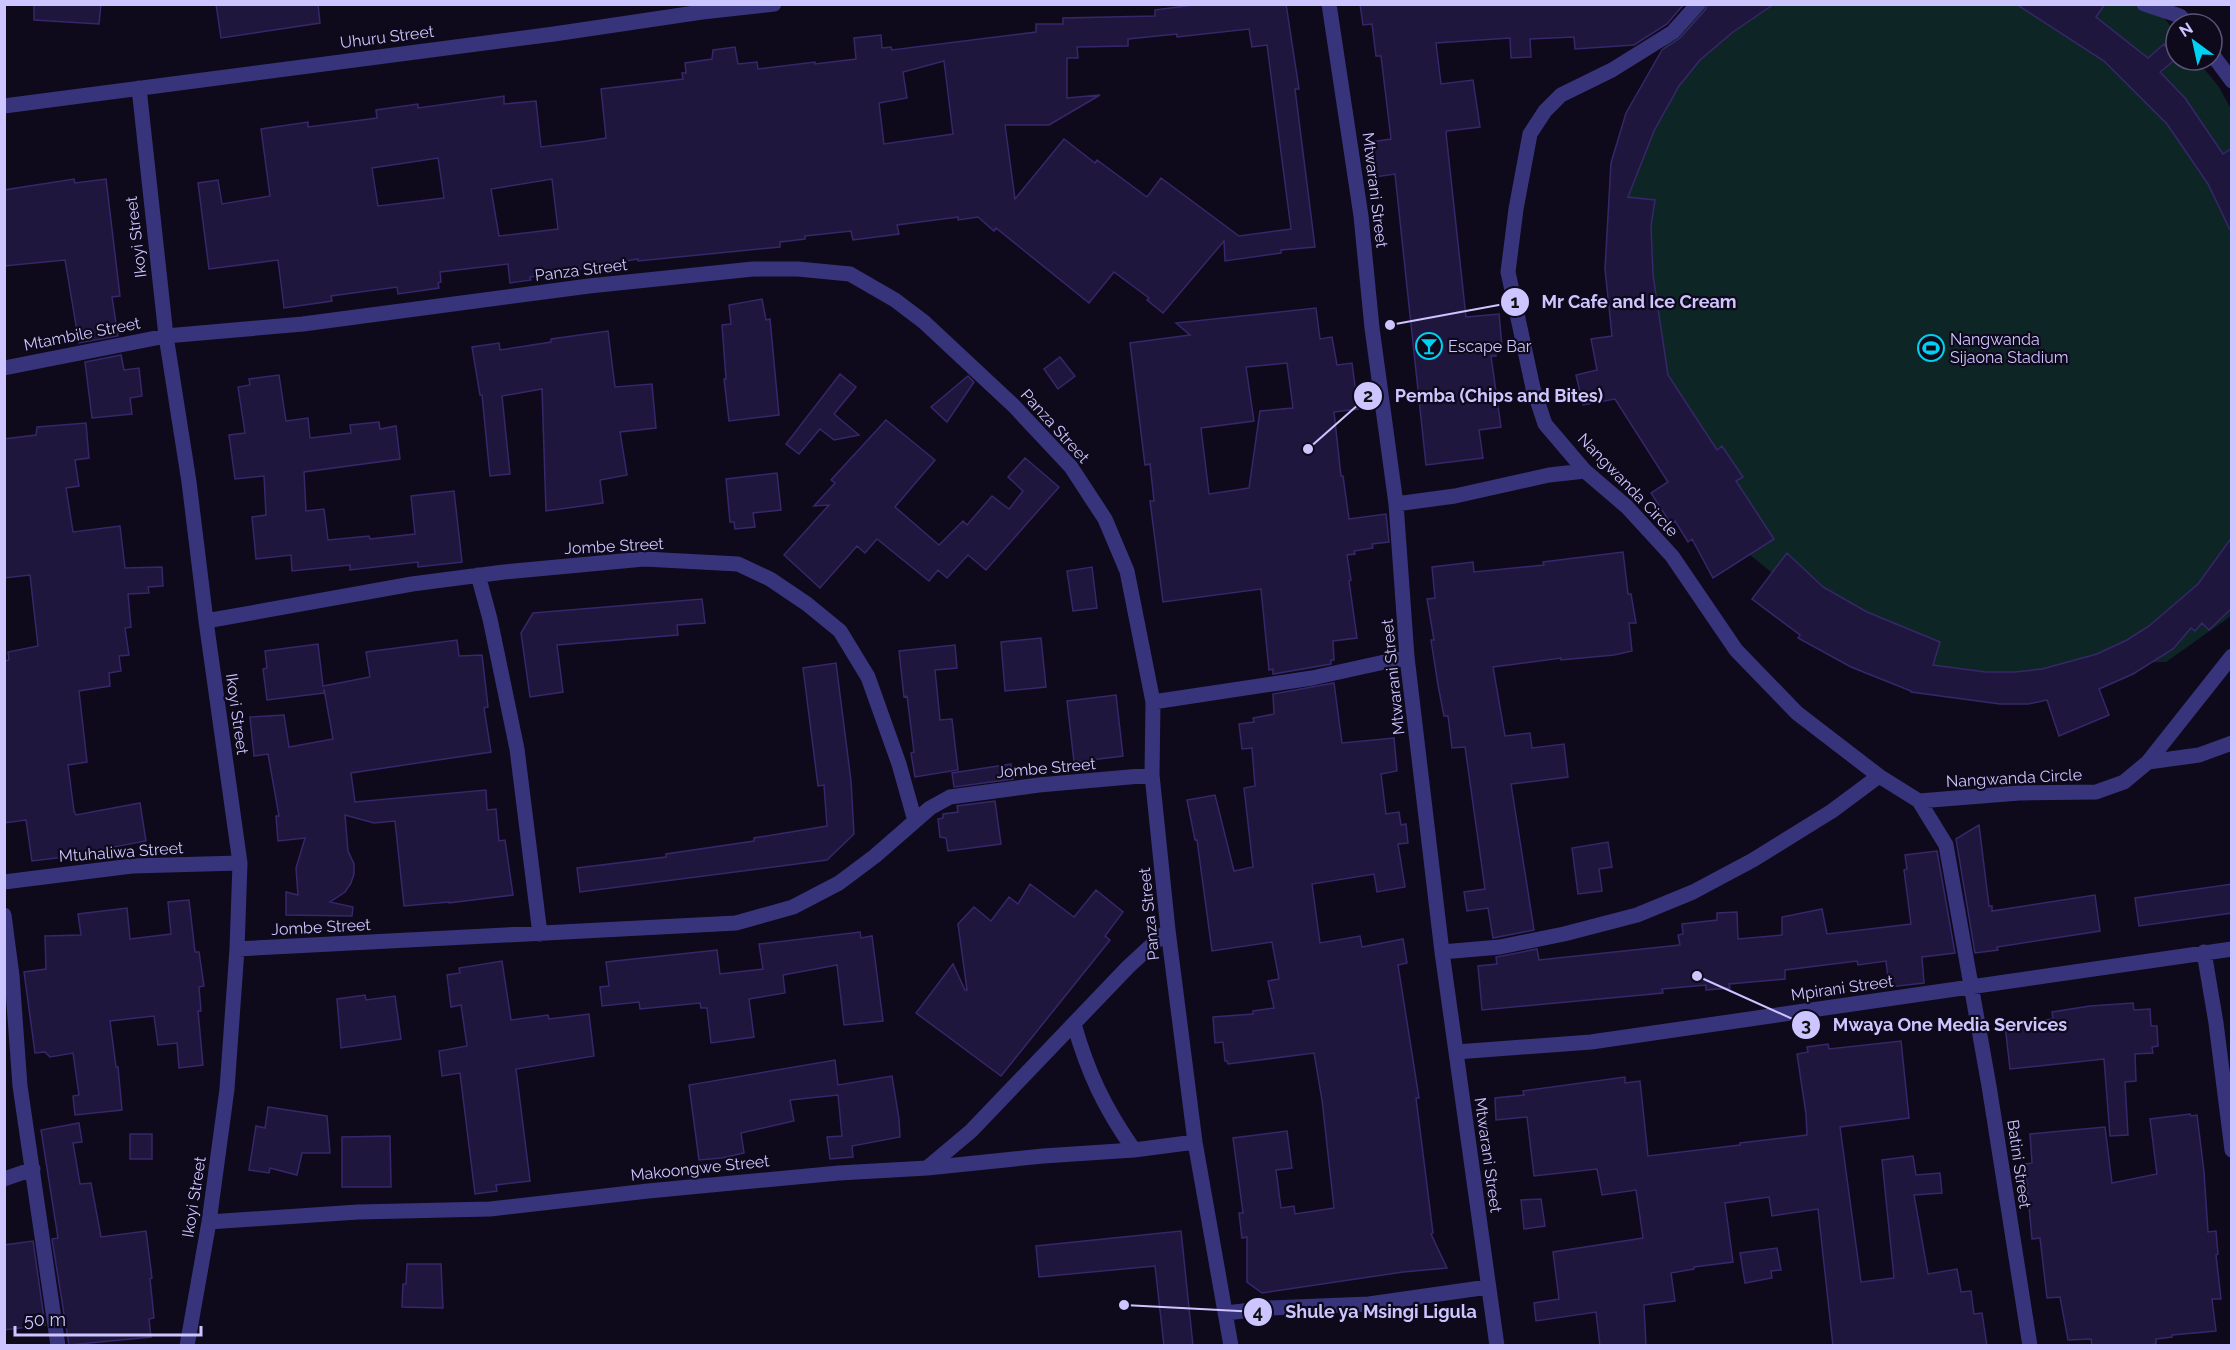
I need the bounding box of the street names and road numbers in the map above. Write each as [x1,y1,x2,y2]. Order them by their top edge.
street label: Uhuru Street [339,22,436,52]
street label: Mtwarani Street [1358,131,1392,250]
street label: Ikoyi Street [122,195,150,279]
street label: Panza Street [534,255,629,285]
street label: Mtambile Street [22,313,142,355]
street label: Panza Street [1017,385,1094,467]
street label: Nangwanda Circle [1574,429,1682,541]
street label: Jombe Street [564,534,665,558]
street label: Mtwarani Street [1377,617,1409,736]
street label: Ikoyi Street [222,672,252,756]
street label: Jombe Street [996,754,1097,782]
street label: Nangwanda Circle [1946,765,2082,791]
street label: Mtuhaliwa Street [58,838,184,866]
street label: Panza Street [1135,866,1163,961]
street label: Jombe Street [271,915,372,939]
street label: Mpirani Street [1790,971,1895,1005]
street label: Mtwarani Street [1470,1096,1506,1215]
street label: Batini Street [2003,1118,2035,1210]
street label: Makoongwe Street [630,1151,771,1185]
street label: Ikoyi Street [178,1154,210,1239]

